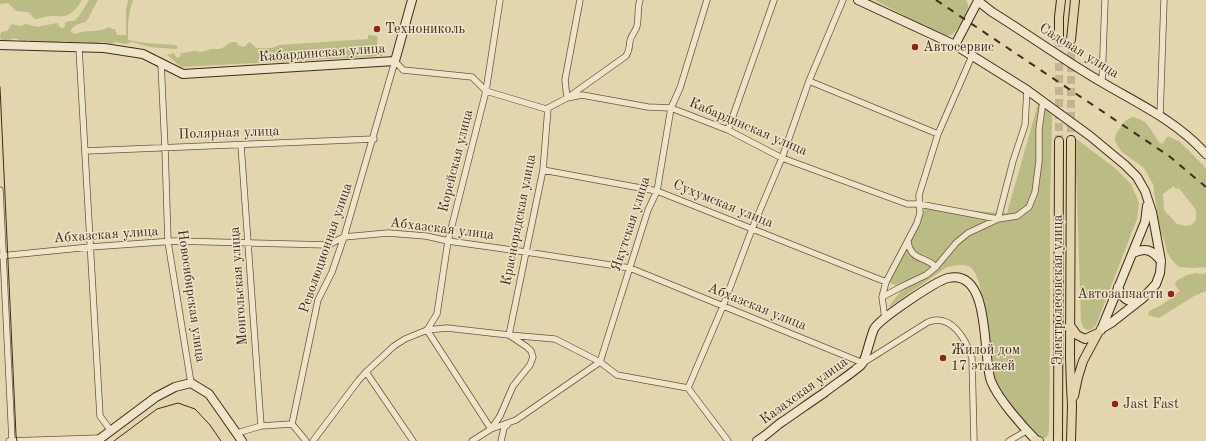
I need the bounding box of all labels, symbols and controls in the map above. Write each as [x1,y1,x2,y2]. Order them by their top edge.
street label: Садовая улица [1036,20,1122,82]
place label: Технониколь [385,21,465,37]
marker: Технониколь [372,24,382,34]
place label: Автосервис [923,39,994,55]
street label: Кабардинская улица [258,40,386,66]
marker: Автосервис [910,42,920,52]
street label: Кабардинская улица [686,94,810,160]
street label: Корейская улица [435,108,477,214]
street label: Полярная улица [178,123,280,143]
street label: Краснорядская улица [498,153,540,287]
street label: Якутская улица [608,175,654,273]
street label: Сухумская улица [670,176,776,232]
street label: Революционная улица [296,181,356,315]
street label: Абхазская улица [389,214,495,244]
street label: Электролесовская улица [1050,215,1066,365]
street label: Абхазская улица [53,223,159,247]
street label: Монгольская улица [226,226,252,346]
street label: Новосибирская улица [173,228,209,364]
street label: Абхазская улица [705,280,809,334]
place label: Автозапчасти [1077,286,1163,302]
marker: Автозапчасти [1166,289,1176,299]
place label: Жилой дом 17 этажей [951,342,1020,374]
marker: Жилой дом 17 этажей [938,353,948,363]
street label: Казахская улица [757,354,851,428]
place label: Jast Fast [1123,396,1179,412]
marker: Jast Fast [1110,399,1120,409]

